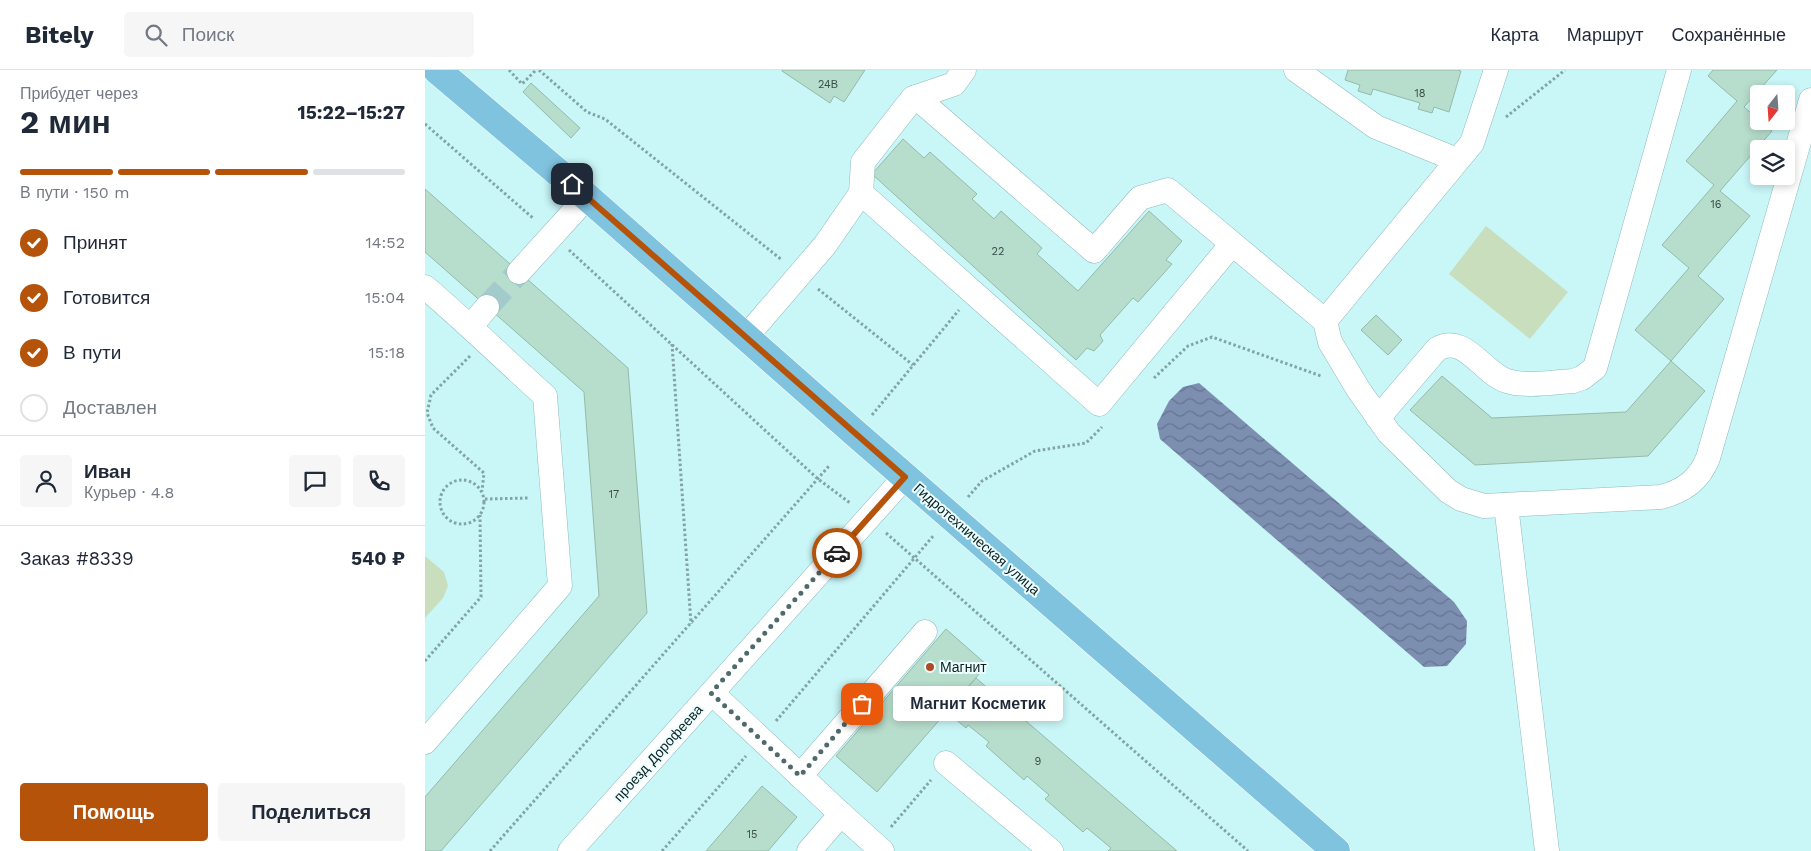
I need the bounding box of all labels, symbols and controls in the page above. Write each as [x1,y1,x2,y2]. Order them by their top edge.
search box [124,12,474,57]
text: Bitely [25,21,94,49]
icon: search [142,21,170,49]
text: Поиск [182,23,234,46]
text: Карта [1491,24,1539,45]
text: Маршрут [1567,24,1643,45]
text: Сохранённые [1671,24,1786,45]
house number: 24В [818,78,838,91]
text: Прибудет через [20,84,138,103]
north arrow [1750,85,1795,130]
map controls [1750,85,1795,185]
house number: 18 [1414,87,1426,100]
text: 15:22–15:27 [298,101,405,124]
text: 2 мин [20,103,111,141]
button: layers [1750,140,1795,185]
pin [551,163,593,205]
icon: home [558,170,586,198]
text: В пути · 150 m [20,183,129,202]
house number: 16 [1711,198,1722,211]
icon: check [20,229,48,257]
text: Принят [63,231,127,254]
text: 14:52 [366,233,405,252]
house number: 22 [992,245,1004,258]
icon: check [20,284,48,312]
text: Готовится [63,286,150,309]
text: 15:04 [365,288,405,307]
icon: check [20,339,48,367]
text: В пути [63,341,121,364]
text: 15:18 [369,343,405,362]
text: Доставлен [63,396,157,419]
button: person [20,455,72,507]
button: chat [289,455,341,507]
button: phone [353,455,405,507]
text: Иван [84,460,131,483]
street label: Гидротехническая улица [911,480,1043,598]
text: Курьер · 4.8 [84,483,174,502]
house number: 17 [609,488,619,501]
courier [812,528,862,578]
icon: car [823,539,851,567]
text: Заказ #8339 [20,547,134,570]
text: 540 ₽ [351,547,405,570]
place label: Магнит [940,659,987,675]
marker: Магнит [924,661,936,673]
pin [841,683,883,725]
callout: Магнит Косметик [892,686,1062,722]
icon: bag [848,690,876,718]
text: Магнит Косметик [910,694,1046,713]
street label: проезд Дорофеева [610,701,706,805]
house number: 9 [1035,755,1042,768]
button: Помощь [20,783,208,841]
button: Поделиться [218,783,405,841]
house number: 15 [747,828,757,841]

